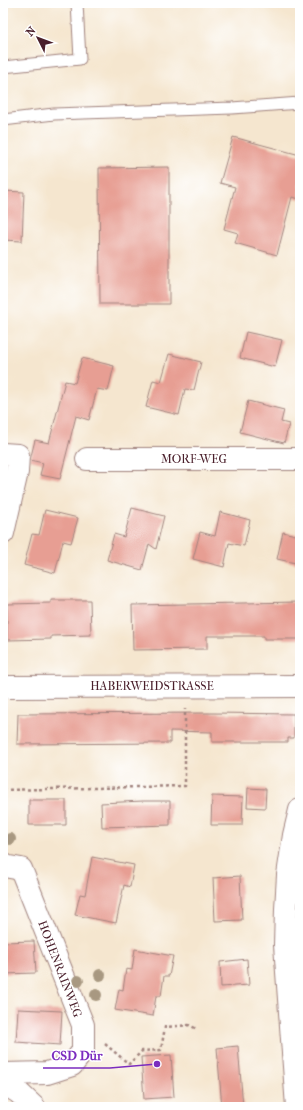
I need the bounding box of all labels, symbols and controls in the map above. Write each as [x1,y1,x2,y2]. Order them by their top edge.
north arrow [18,18,58,58]
text: N [23,24,39,39]
street label: MORF-WEG [161,452,228,466]
street label: HABERWEIDSTRASSE [90,679,214,693]
street label: HOHENRAINWEG [35,919,85,1020]
callout: CSD Dür [43,1043,110,1068]
text: CSD Dür [52,1048,103,1063]

